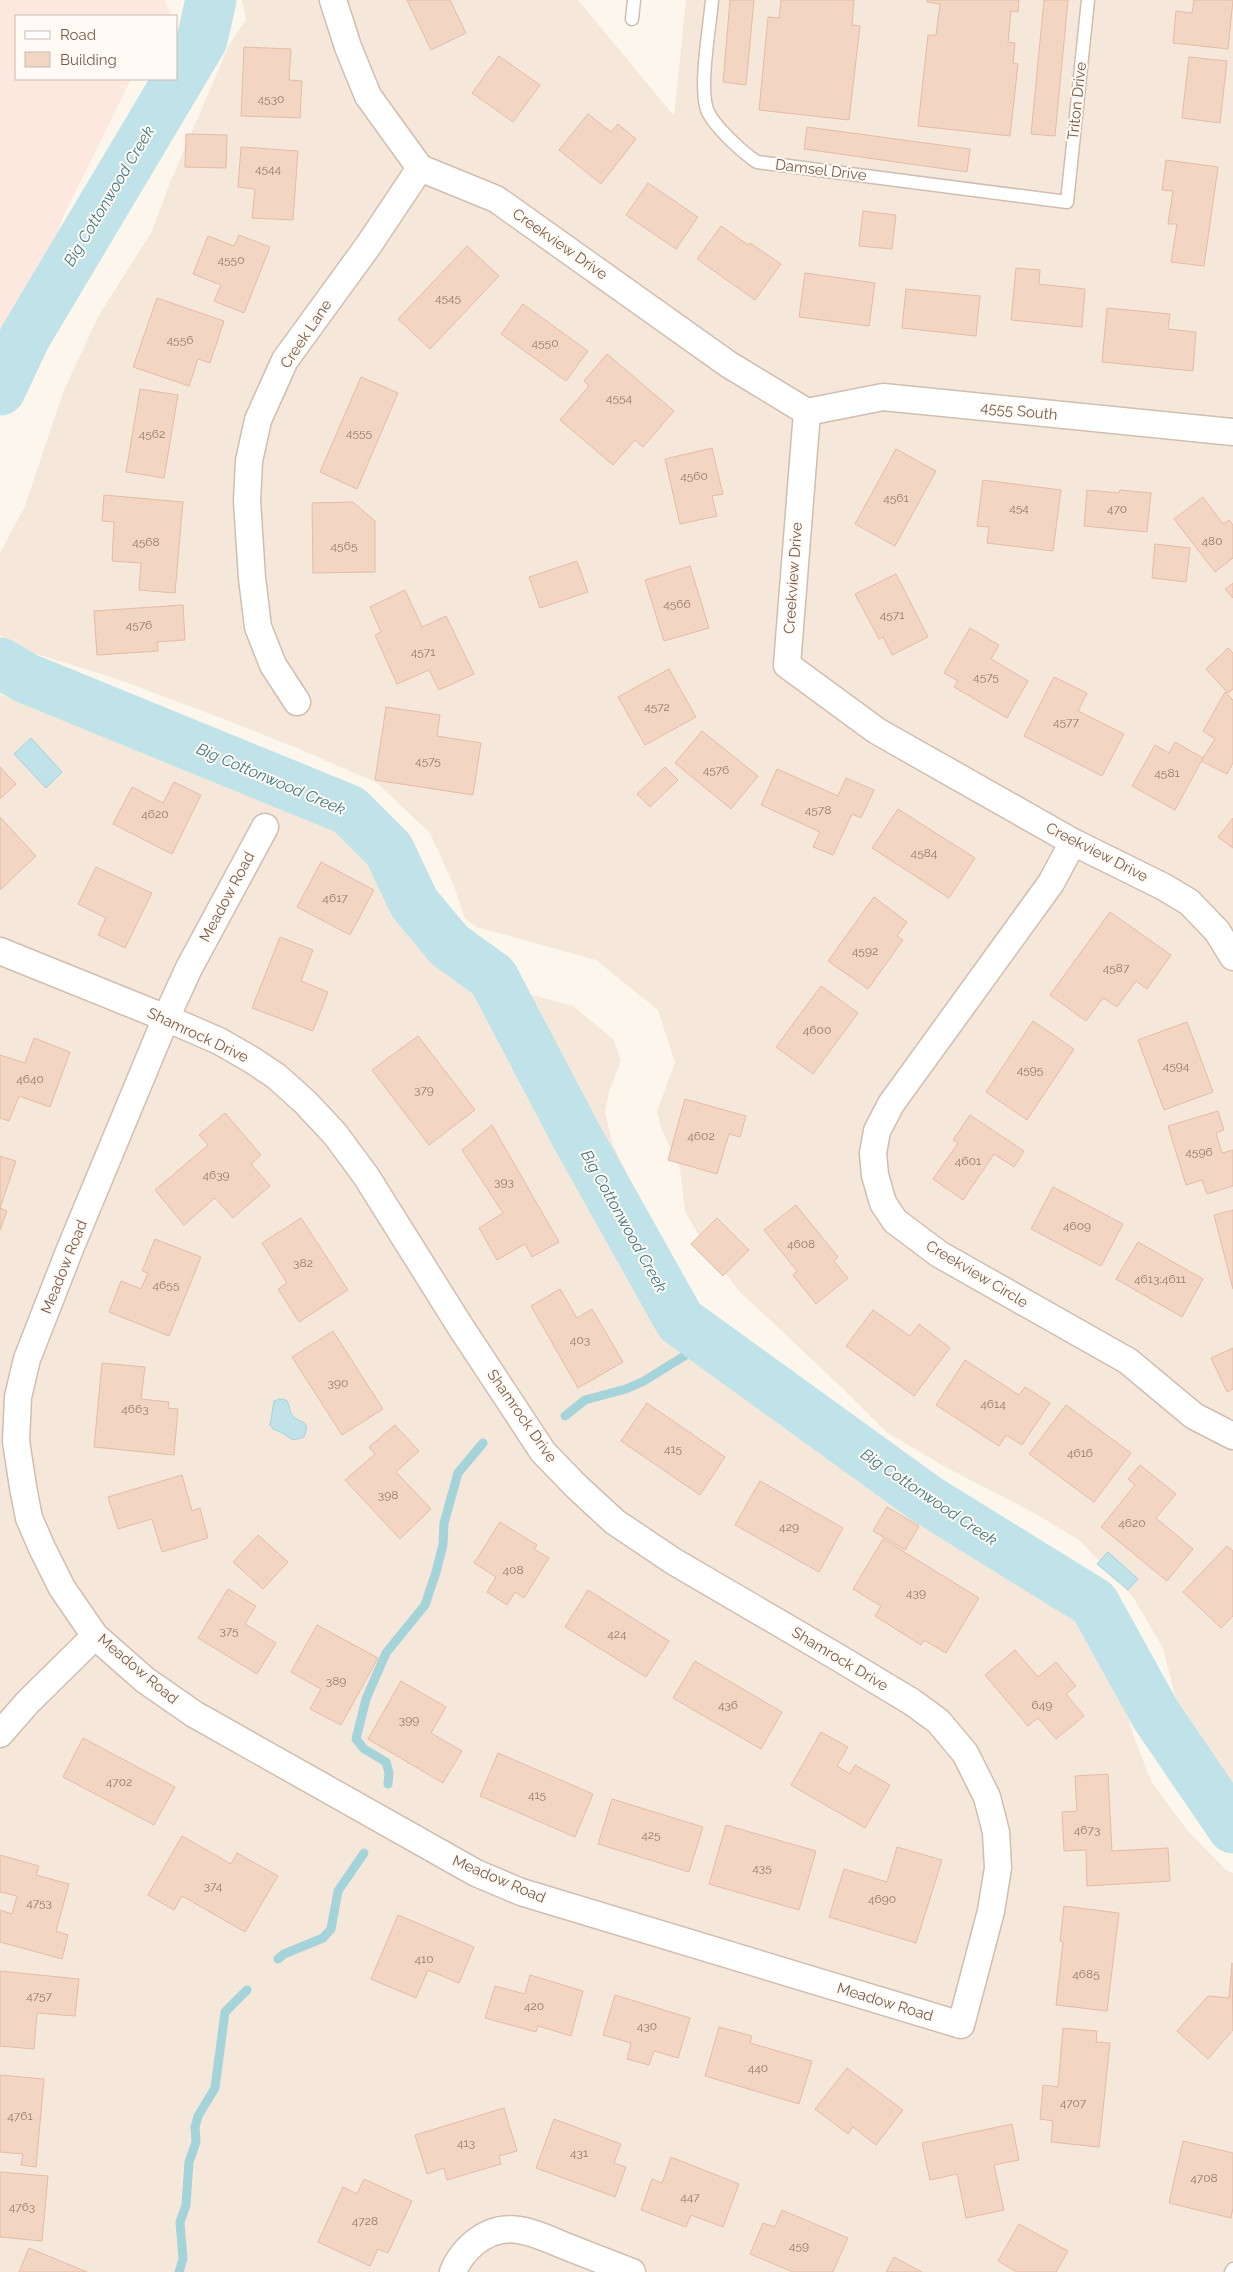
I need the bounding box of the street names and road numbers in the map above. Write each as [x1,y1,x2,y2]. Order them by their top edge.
street label: Triton Drive [1064,61,1090,141]
street label: Damsel Drive [774,155,868,185]
street label: Creekview Drive [509,204,611,284]
street label: Creek Lane [276,296,336,372]
street label: 4555 South [980,398,1058,424]
street label: Creekview Drive [780,521,806,635]
street label: Creekview Drive [1043,819,1151,886]
street label: Meadow Road [196,849,258,945]
street label: Shamrock Drive [145,1004,252,1066]
street label: Meadow Road [37,1217,91,1317]
street label: Creekview Circle [923,1236,1032,1312]
street label: Shamrock Drive [483,1366,561,1466]
street label: Shamrock Drive [788,1623,892,1695]
street label: Meadow Road [94,1630,182,1708]
street label: Meadow Road [450,1851,548,1907]
street label: Meadow Road [835,1979,935,2025]

